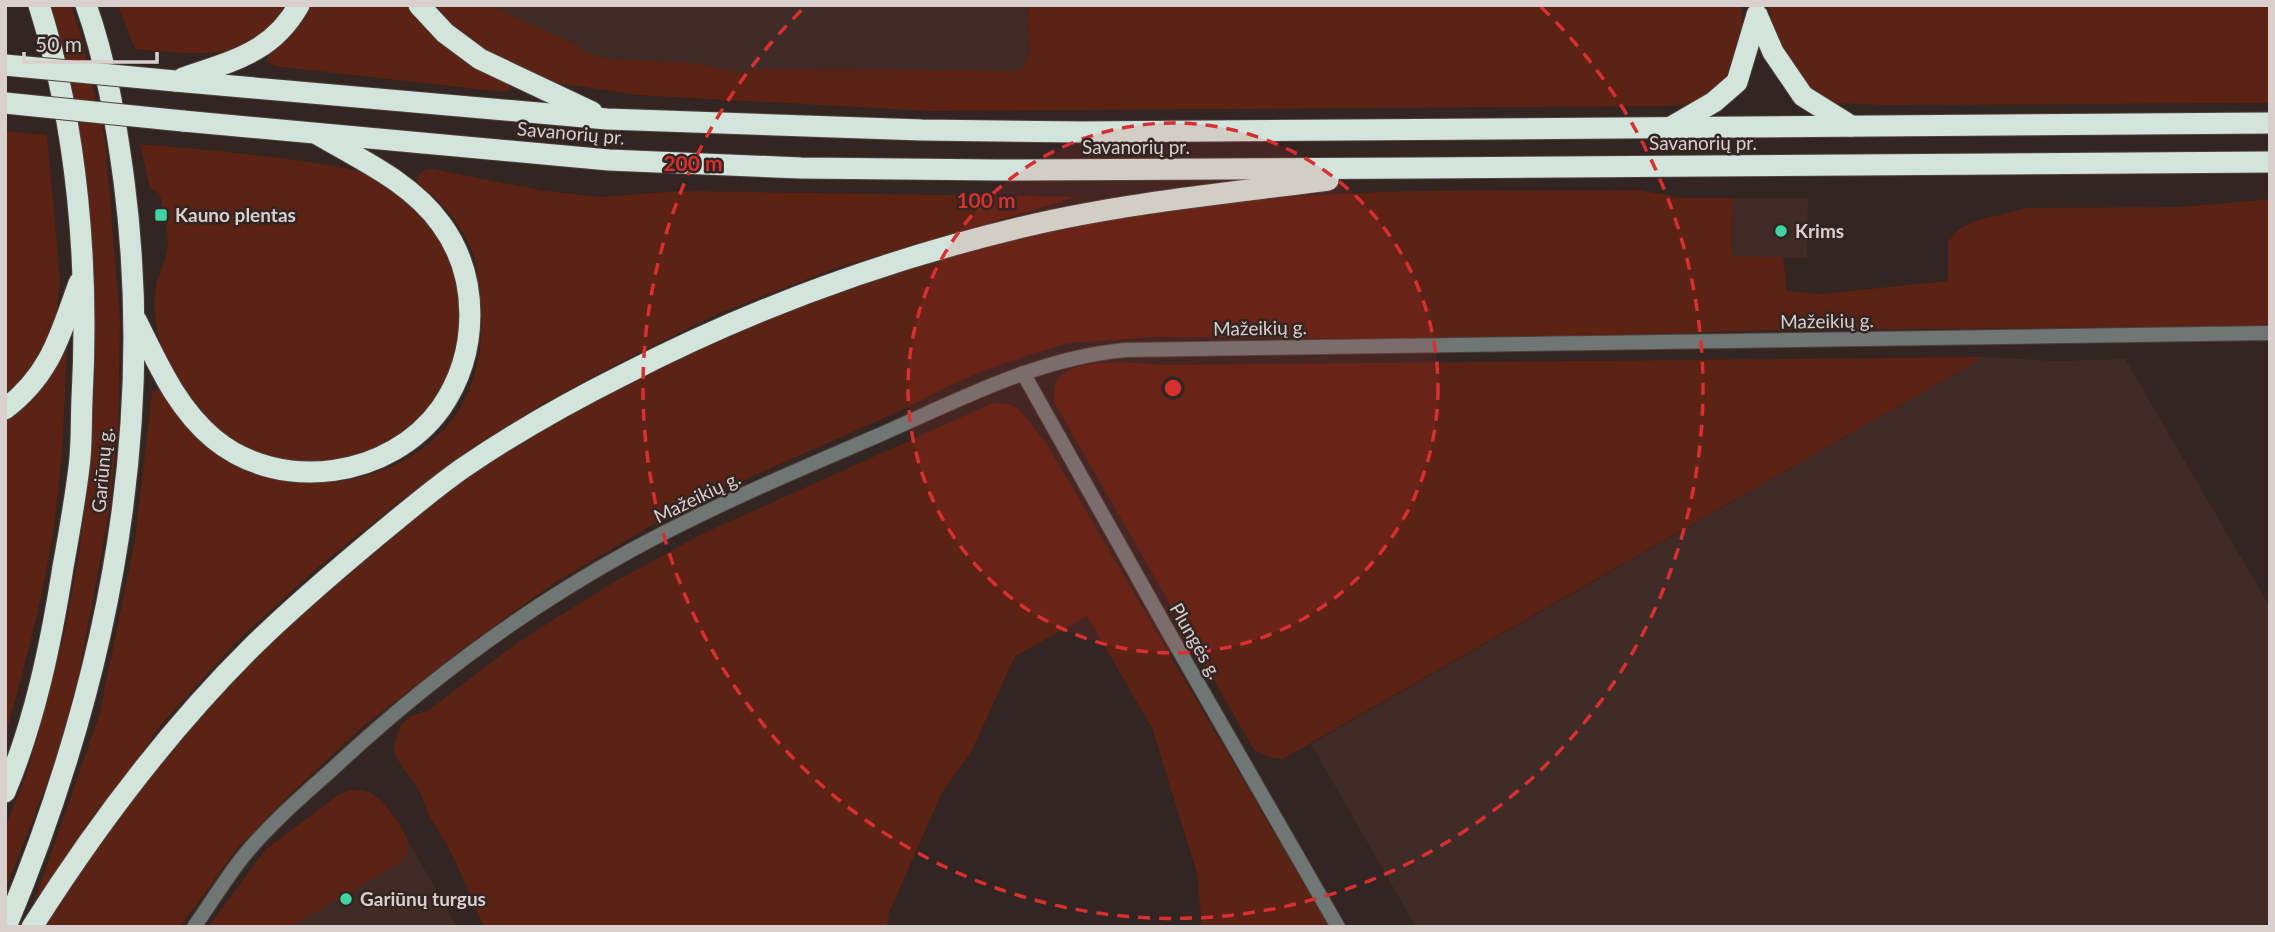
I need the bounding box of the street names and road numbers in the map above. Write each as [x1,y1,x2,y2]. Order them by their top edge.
street label: Savanorių pr. [516,116,626,149]
street label: Savanorių pr. [1649,131,1757,154]
street label: Savanorių pr. [1082,135,1190,158]
street label: Mažeikių g. [1780,308,1874,333]
street label: Mažeikių g. [1213,315,1307,340]
street label: Gariūnų g. [86,426,117,514]
street label: Mažeikių g. [650,466,744,527]
street label: Plungės g. [1165,599,1227,683]

